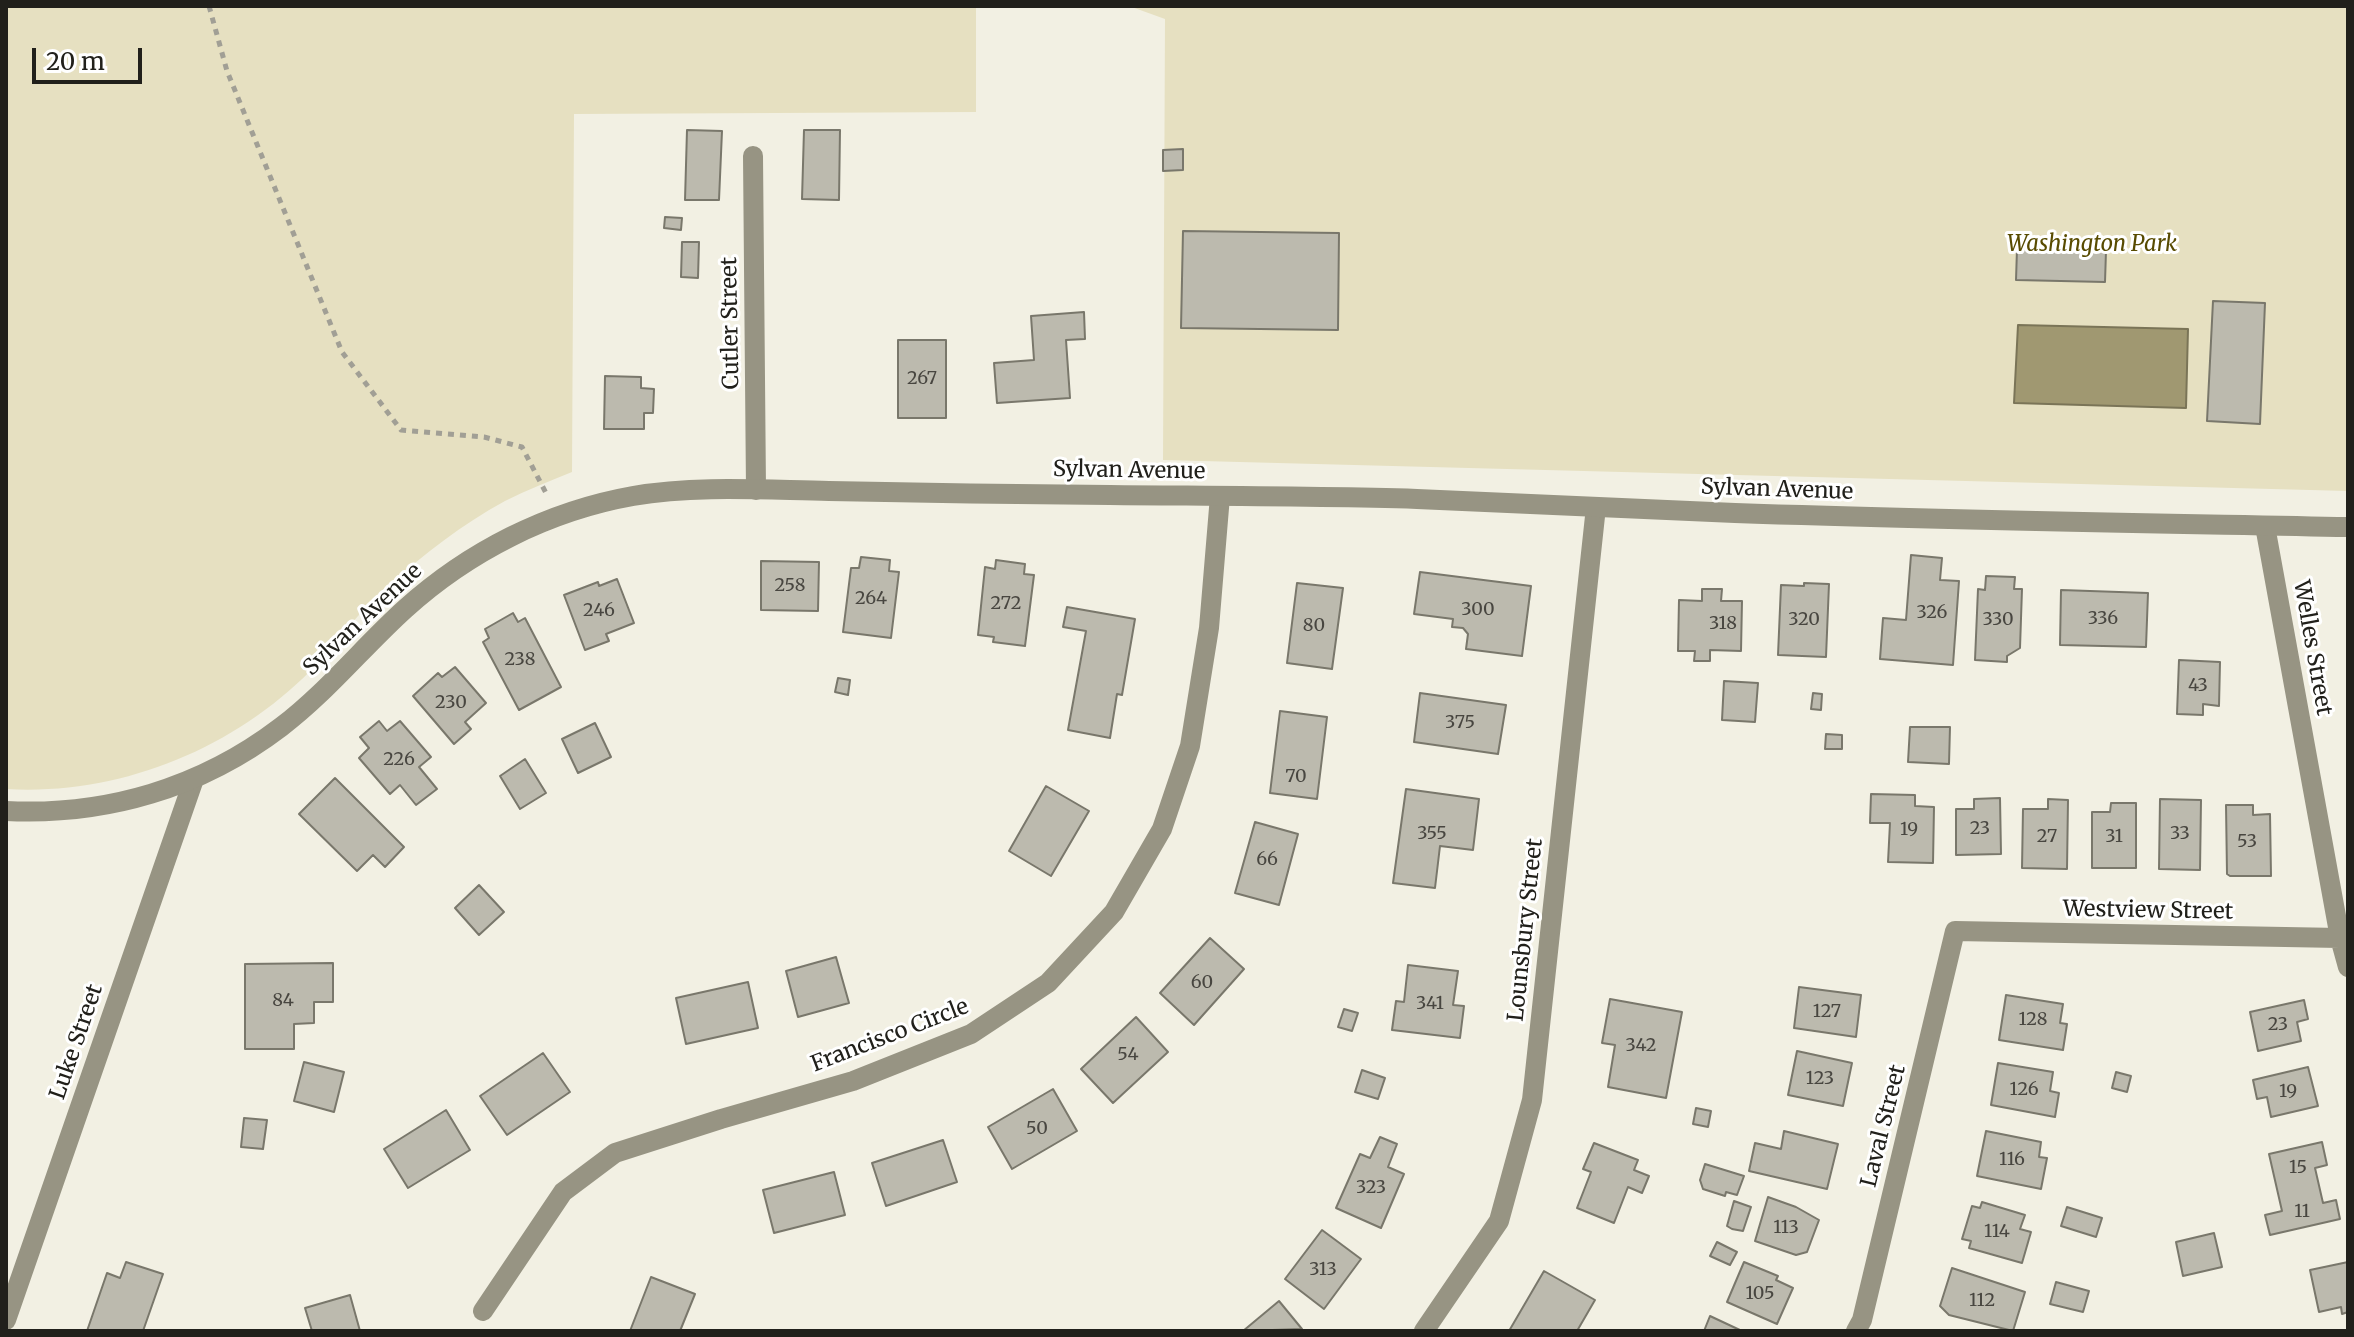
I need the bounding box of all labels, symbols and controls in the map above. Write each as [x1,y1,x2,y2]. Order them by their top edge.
scale bar [36,32,146,82]
text: 20 m [46,46,105,77]
park label: Washington Park [2007,232,2177,258]
street label: Cutler Street [717,257,745,389]
house number: 267 [907,368,937,390]
street label: Sylvan Avenue [1053,456,1205,486]
street label: Sylvan Avenue [1700,474,1854,506]
street label: Sylvan Avenue [298,558,428,682]
house number: 258 [775,575,805,597]
street label: Welles Street [2287,578,2337,718]
house number: 264 [855,588,887,610]
house number: 272 [991,593,1021,615]
house number: 300 [1461,599,1495,621]
house number: 246 [583,600,615,622]
house number: 326 [1917,602,1947,624]
house number: 336 [2088,608,2118,630]
house number: 320 [1788,609,1820,631]
house number: 330 [1982,609,2014,631]
house number: 318 [1709,613,1737,635]
house number: 80 [1303,615,1325,637]
house number: 238 [505,649,535,671]
house number: 43 [2188,675,2208,697]
house number: 230 [435,692,467,714]
house number: 375 [1445,712,1475,734]
house number: 226 [383,749,415,771]
house number: 70 [1285,766,1307,788]
house number: 23 [1970,818,1990,840]
house number: 19 [1900,819,1918,841]
house number: 355 [1417,823,1447,845]
house number: 33 [2170,823,2190,845]
house number: 27 [2037,826,2057,848]
house number: 31 [2105,826,2123,848]
house number: 53 [2237,831,2257,853]
street label: Lounsbury Street [1503,837,1549,1023]
house number: 66 [1256,849,1278,871]
street label: Westview Street [2063,896,2233,926]
house number: 60 [1191,972,1213,994]
street label: Luke Street [45,981,109,1103]
house number: 84 [272,990,294,1012]
house number: 341 [1416,993,1444,1015]
street label: Francisco Circle [808,994,972,1078]
house number: 127 [1813,1001,1841,1023]
house number: 128 [2018,1009,2048,1031]
house number: 23 [2268,1014,2288,1036]
house number: 342 [1626,1035,1656,1057]
house number: 54 [1117,1044,1139,1066]
street label: Laval Street [1856,1062,1912,1190]
house number: 123 [1806,1068,1834,1090]
house number: 126 [2009,1079,2039,1101]
house number: 19 [2279,1081,2297,1103]
house number: 50 [1026,1118,1048,1140]
house number: 116 [1999,1149,2025,1171]
house number: 15 [2289,1157,2307,1179]
house number: 323 [1356,1177,1386,1199]
house number: 11 [2294,1201,2310,1223]
house number: 113 [1773,1217,1799,1239]
house number: 114 [1984,1221,2010,1243]
house number: 313 [1309,1259,1337,1281]
house number: 105 [1745,1283,1775,1305]
house number: 112 [1969,1290,1995,1312]

